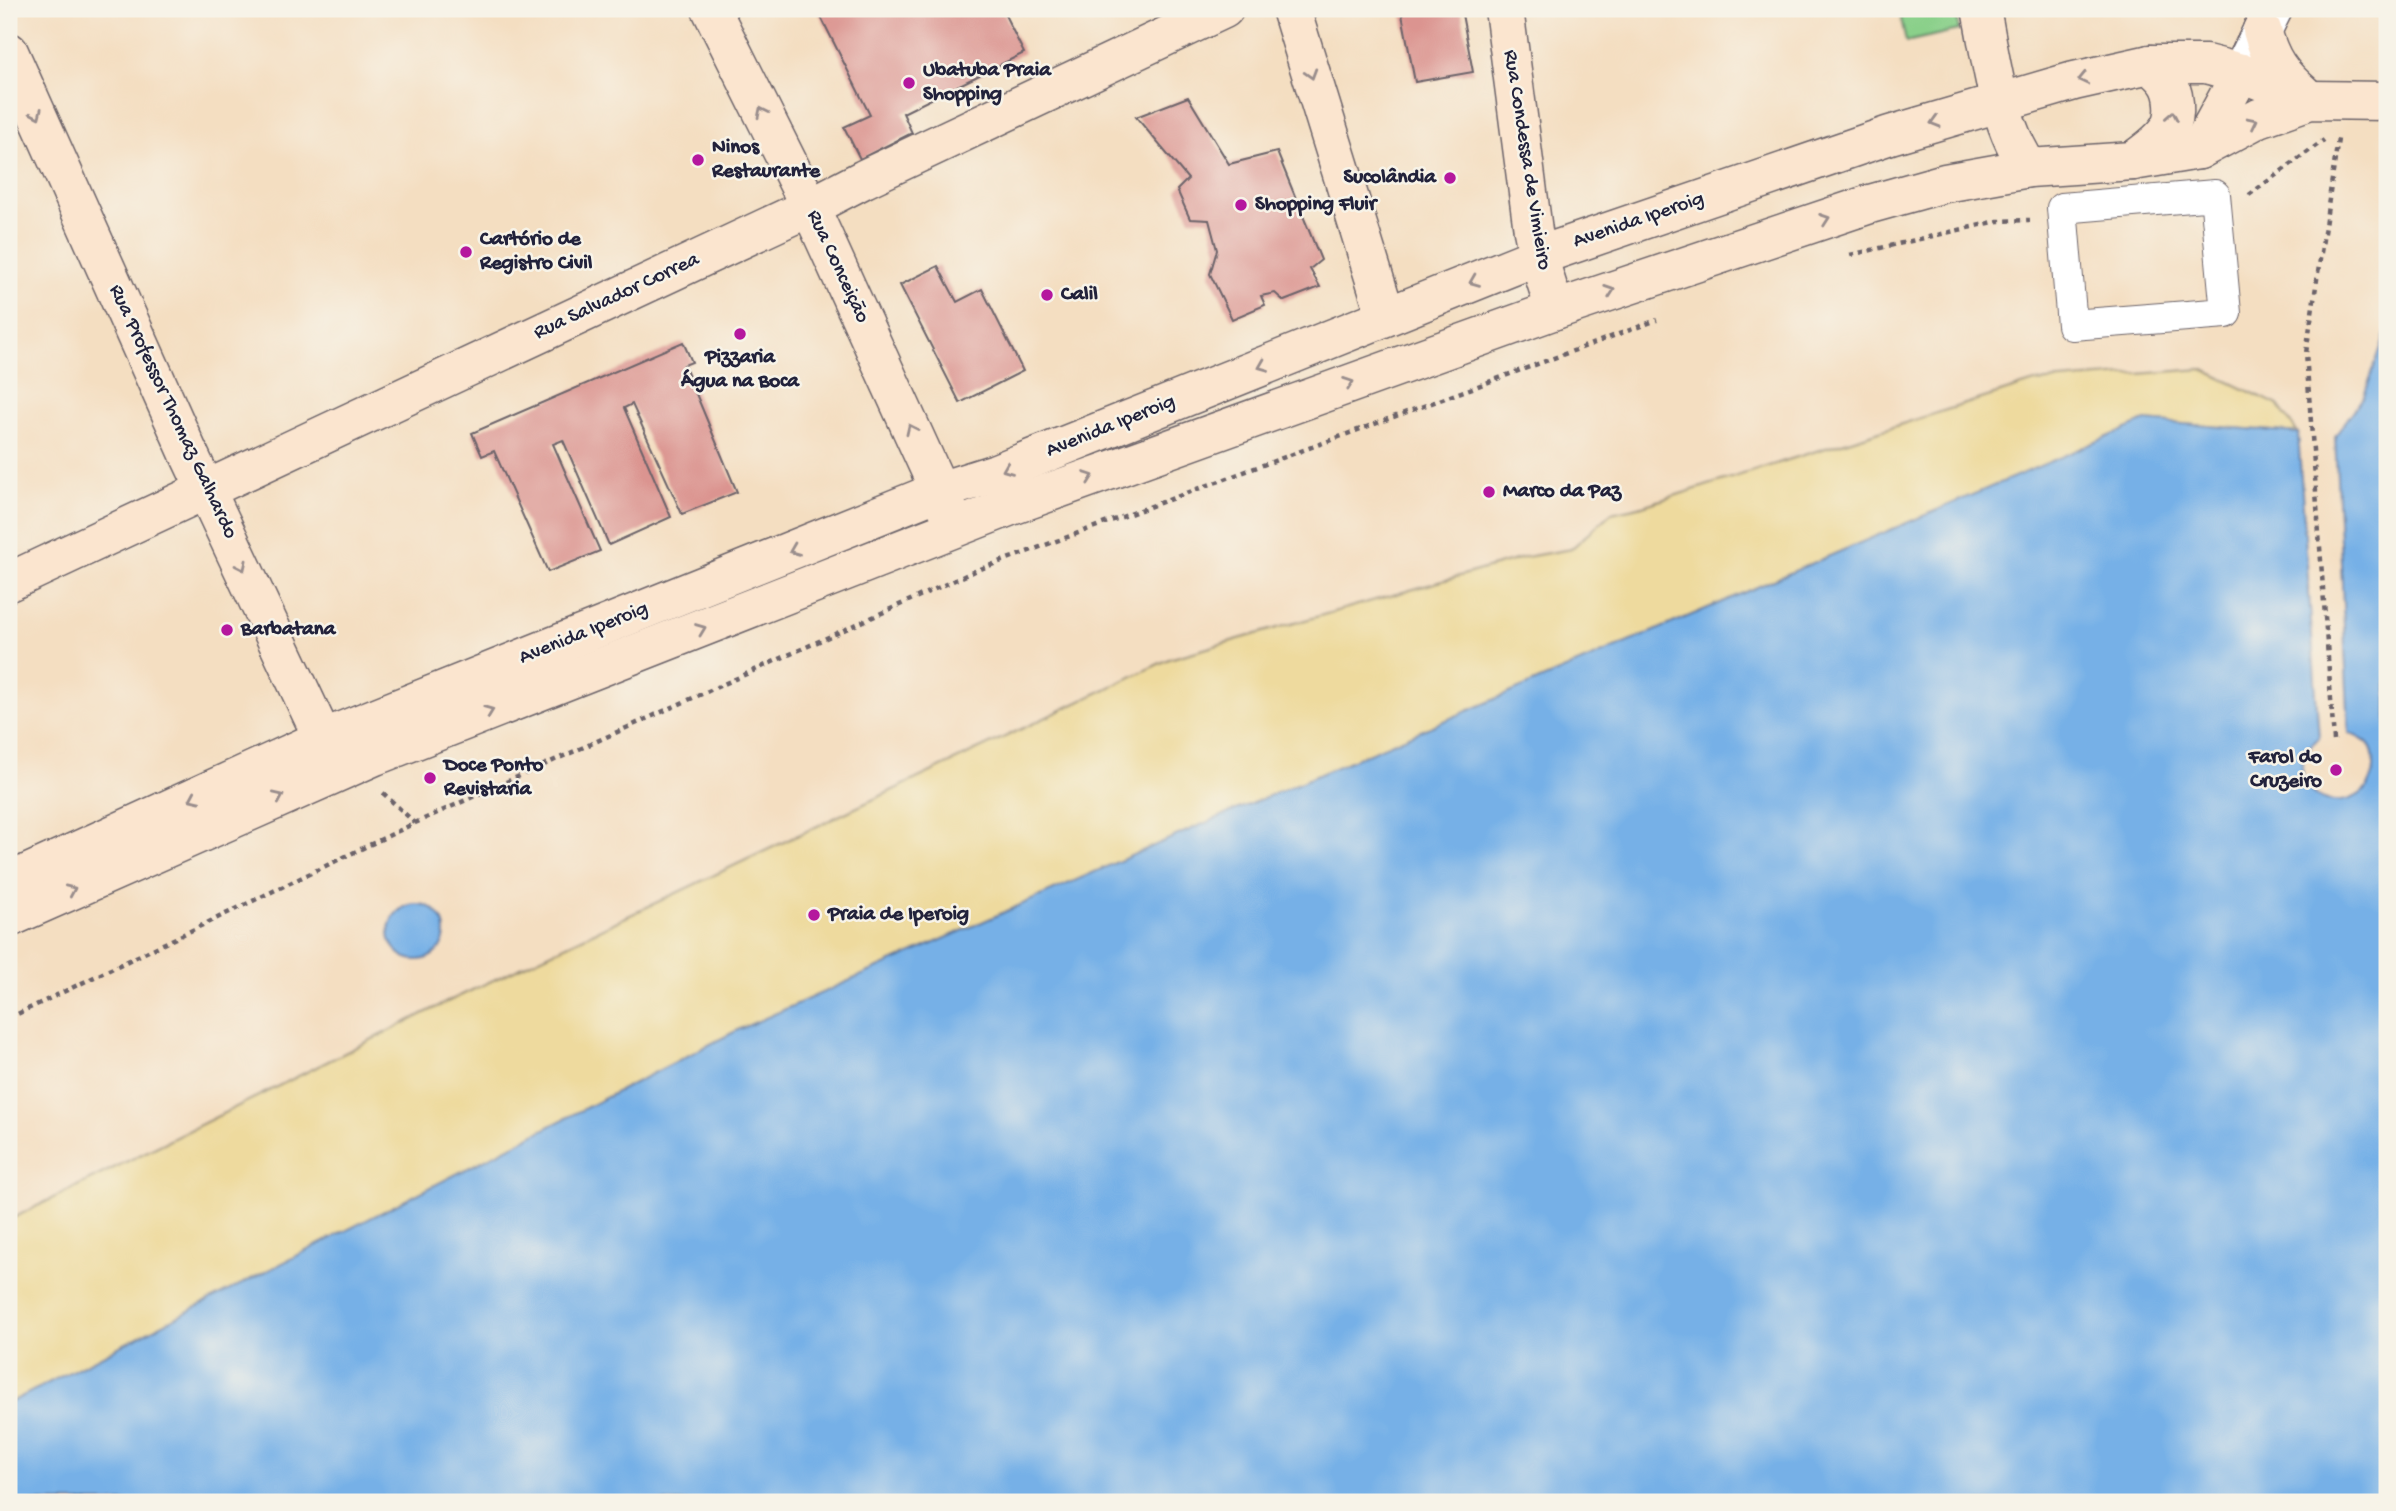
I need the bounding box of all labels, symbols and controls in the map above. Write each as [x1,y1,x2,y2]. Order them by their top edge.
street label: Rua Condessa de Vimieiro [1496,48,1556,272]
place label: Ubatuba Praia Shopping [923,59,1052,108]
one-way arrow [1303,68,1318,80]
one-way arrow [2077,70,2089,85]
marker: Ubatuba Praia Shopping [901,75,917,91]
one-way arrow [29,107,43,119]
one-way arrow [757,107,771,119]
one-way arrow [2163,111,2178,123]
one-way arrow [1929,113,1941,128]
one-way arrow [2246,116,2258,130]
place label: Ninos Restaurante [711,136,821,185]
marker: Ninos Restaurante [690,152,706,168]
place label: Sucolândia [1344,166,1437,191]
marker: Sucolândia [1442,170,1458,186]
street label: Avenida Iperoig [1570,187,1708,255]
place label: Shopping Fluir [1255,193,1379,218]
marker: Shopping Fluir [1233,197,1249,213]
street label: Rua Conceição [800,206,874,328]
one-way arrow [1819,213,1831,227]
place label: Cartório de Registro Civil [479,228,593,277]
marker: Cartório de Registro Civil [458,244,474,260]
street label: Rua Salvador Correa [530,247,705,346]
one-way arrow [1469,272,1481,286]
street label: Rua Professor Thomaz Galhardo [102,281,242,543]
place label: Calil [1060,283,1098,308]
one-way arrow [1603,285,1615,299]
marker: Calil [1039,287,1055,303]
marker: Pizzaria Água na Boca [732,326,748,342]
place label: Pizzaria Água na Boca [680,346,800,395]
one-way arrow [1258,357,1270,371]
one-way arrow [1342,377,1354,391]
street label: Avenida Iperoig [1043,390,1179,464]
one-way arrow [905,423,919,436]
one-way arrow [1001,460,1013,474]
one-way arrow [1083,472,1095,486]
place label: Marco da Paz [1503,480,1623,505]
marker: Marco da Paz [1481,484,1497,500]
one-way arrow [789,541,801,555]
one-way arrow [234,559,248,571]
street label: Avenida Iperoig [516,597,652,671]
place label: Barbatana [240,618,337,643]
marker: Barbatana [219,622,235,638]
one-way arrow [695,623,707,637]
one-way arrow [483,706,495,720]
place label: Farol do Cruzeiro [2247,746,2322,795]
place label: Doce Ponto Revistaria [442,754,544,803]
marker: Farol do Cruzeiro [2328,762,2344,778]
marker: Doce Ponto Revistaria [422,770,438,786]
one-way arrow [189,790,201,804]
one-way arrow [272,791,284,805]
one-way arrow [64,884,76,898]
place label: Praia de Iperoig [827,903,969,928]
marker: Praia de Iperoig [806,907,822,923]

